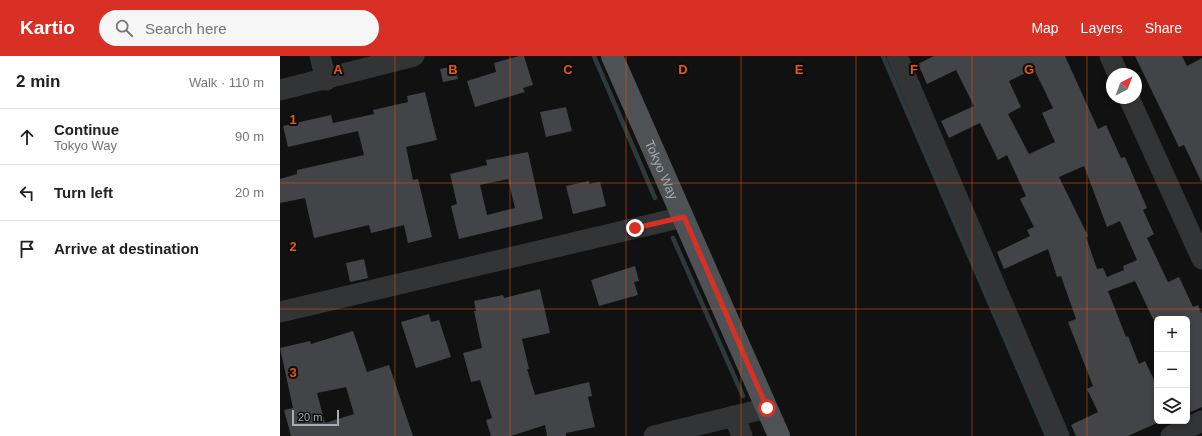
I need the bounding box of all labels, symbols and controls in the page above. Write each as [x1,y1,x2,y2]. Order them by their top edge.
search box [99,10,379,46]
text: Kartio [20,17,75,38]
icon: search [113,17,135,39]
text: Search here [145,20,227,37]
text: Map [1031,20,1059,36]
text: Layers [1081,20,1123,36]
text: Share [1145,20,1182,36]
text: A [333,62,343,77]
text: B [448,62,458,77]
text: C [563,62,573,77]
text: D [678,62,688,77]
text: E [795,62,804,77]
text: F [910,62,918,77]
text: G [1024,62,1034,77]
north arrow [1106,68,1142,104]
text: 2 min [16,72,60,91]
text: Walk · 110 m [189,75,264,90]
text: 1 [289,112,297,127]
text: Continue [54,121,119,138]
icon: ahead [16,126,38,148]
text: 90 m [235,129,264,144]
text: Tokyo Way [54,138,117,153]
street label: Tokyo Way [642,138,681,202]
icon: left [16,182,38,204]
text: Turn left [54,184,113,201]
text: 20 m [235,185,264,200]
route end [626,219,644,237]
icon: arrive [16,238,38,260]
text: 2 [289,239,297,254]
text: Arrive at destination [54,240,199,257]
map controls [1154,316,1190,424]
button: + [1154,316,1190,352]
button: − [1154,352,1190,388]
text: 3 [289,365,297,380]
button: layers [1154,388,1190,424]
route start [758,399,776,417]
scale bar [292,408,339,427]
text: 20 m [298,411,322,423]

